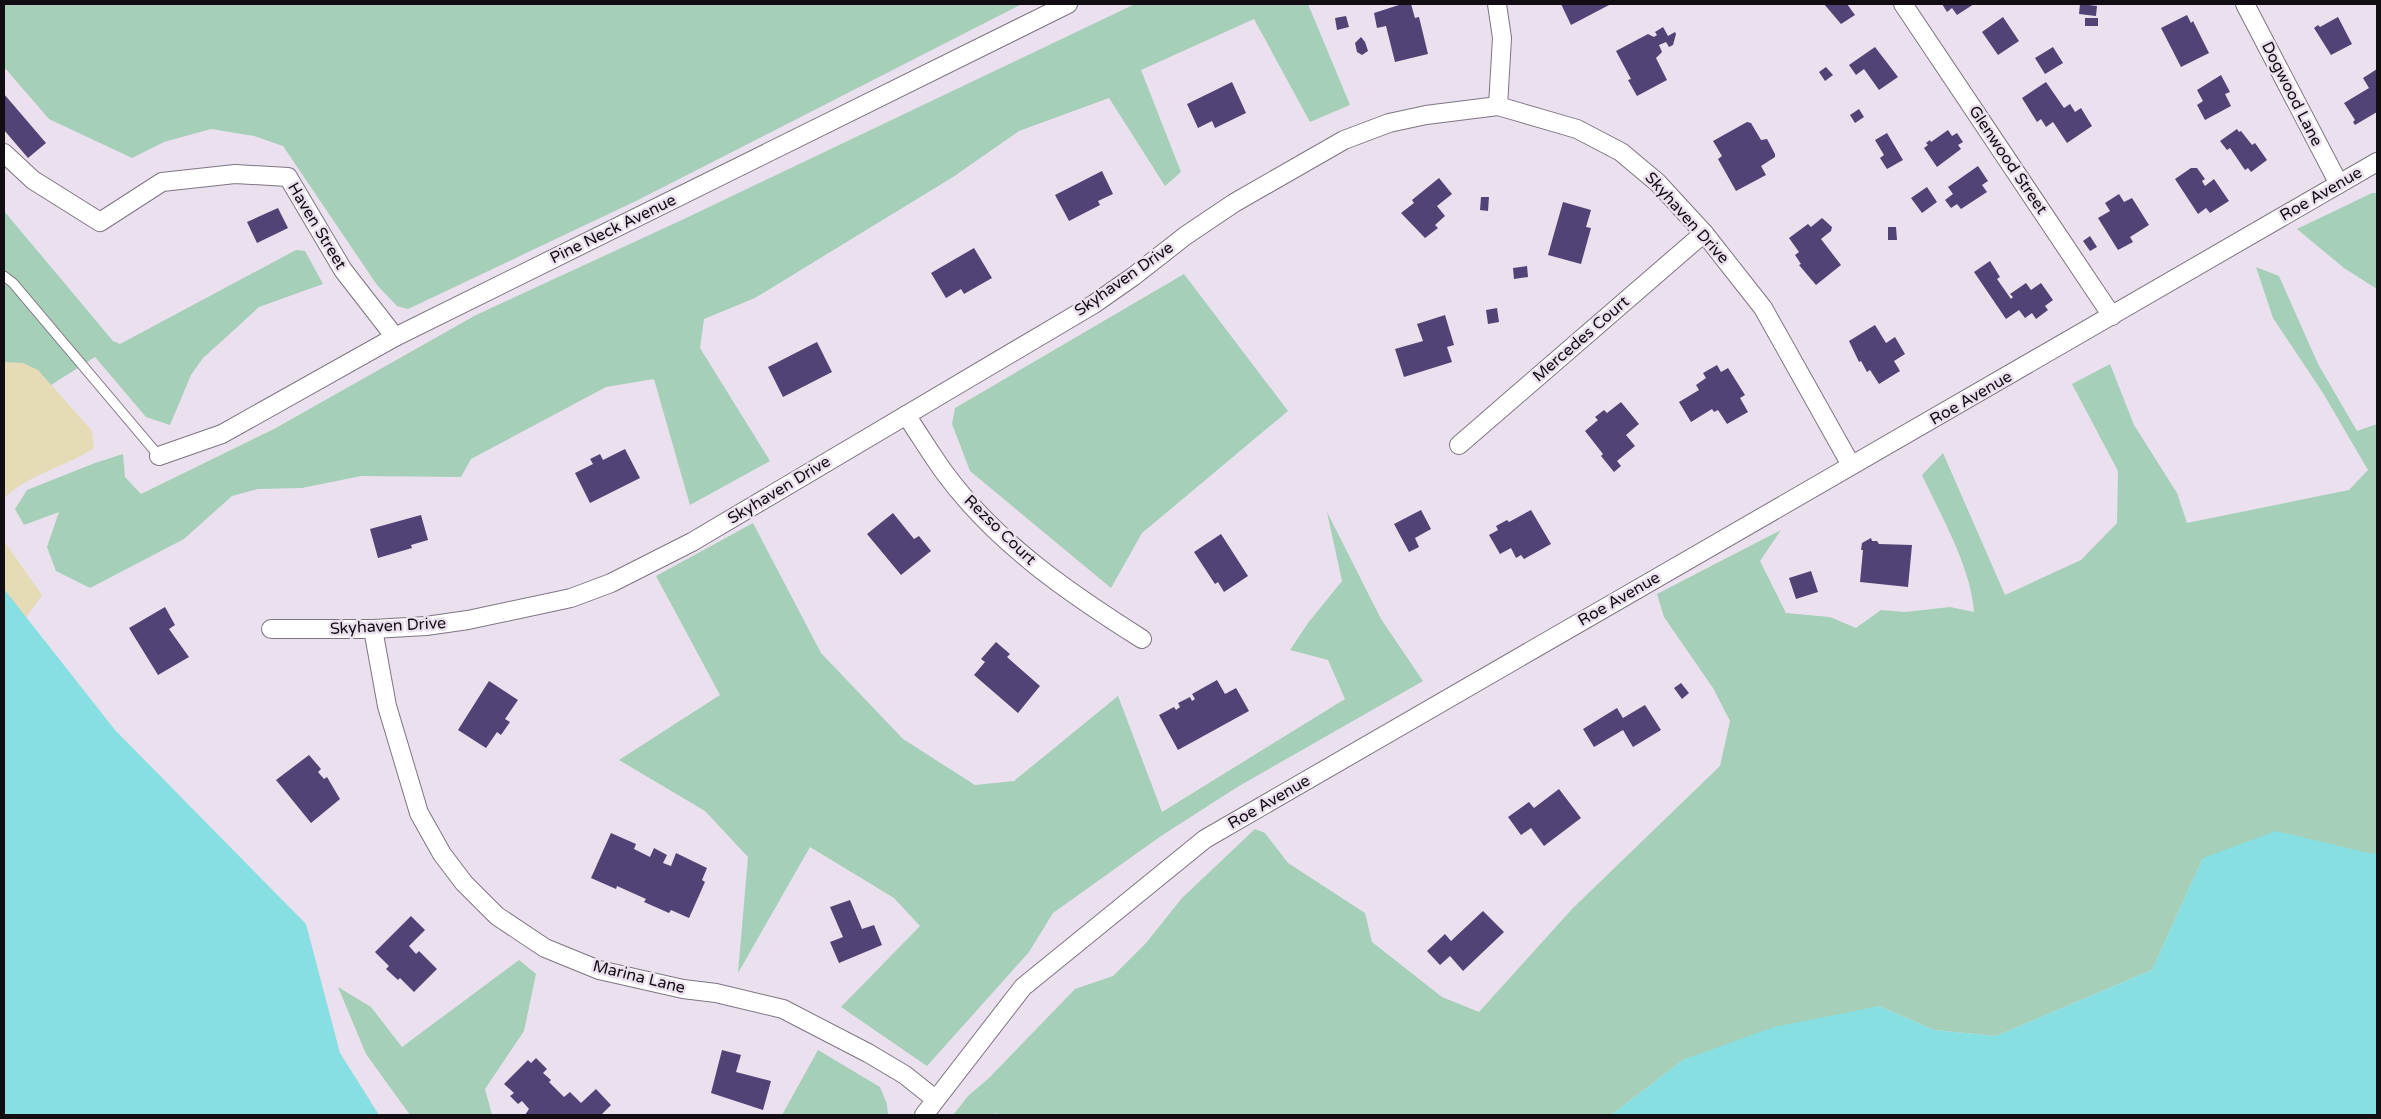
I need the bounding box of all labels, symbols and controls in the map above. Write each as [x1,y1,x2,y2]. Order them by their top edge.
street label: Dogwood Lane [2257,38,2327,150]
street label: Glenwood Street [1964,102,2052,218]
street label: Roe Avenue [2276,162,2366,226]
street label: Skyhaven Drive [1641,168,1733,268]
street label: Haven Street [283,179,351,273]
street label: Pine Neck Avenue [547,190,679,268]
street label: Skyhaven Drive [1071,237,1177,321]
street label: Mercedes Court [1529,292,1633,386]
street label: Roe Avenue [1926,366,2016,430]
street label: Skyhaven Drive [724,451,834,529]
street label: Rezso Court [960,491,1040,569]
street label: Roe Avenue [1574,567,1664,631]
street label: Skyhaven Drive [329,613,447,639]
street label: Roe Avenue [1224,770,1314,834]
street label: Marina Lane [591,956,687,998]

